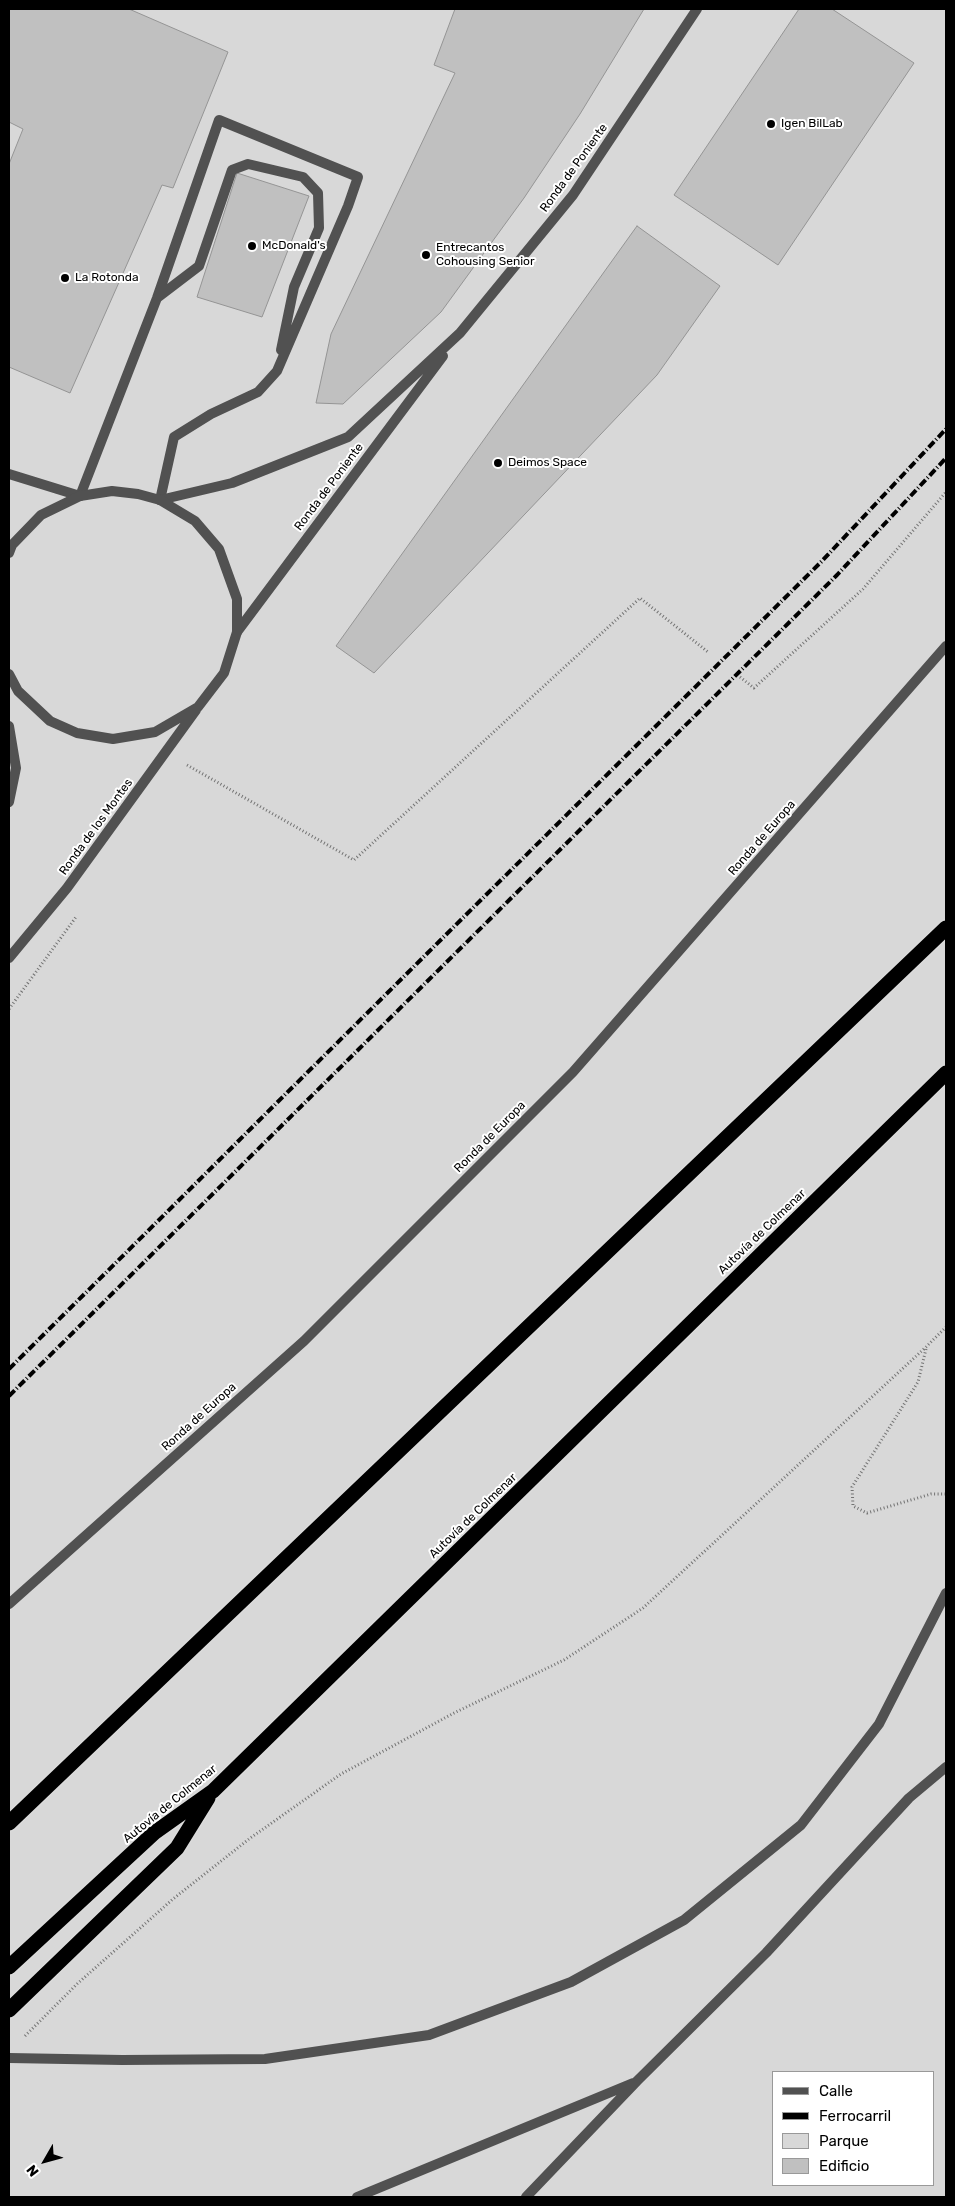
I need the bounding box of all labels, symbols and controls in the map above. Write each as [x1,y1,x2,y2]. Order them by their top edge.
place label: Igen BilLab [781,117,843,131]
marker: Igen BilLab [765,118,777,130]
street label: Ronda de Poniente [537,121,611,215]
place label: McDonald's [262,239,326,253]
marker: McDonald's [246,240,258,252]
place label: Entrecantos Cohousing Senior [436,241,535,269]
marker: Entrecantos Cohousing Senior [420,249,432,261]
place label: La Rotonda [75,271,139,285]
marker: La Rotonda [59,272,71,284]
street label: Ronda de Poniente [292,441,366,533]
place label: Deimos Space [508,456,587,470]
marker: Deimos Space [492,457,504,469]
street label: Ronda de los Montes [56,776,136,878]
street label: Ronda de Europa [725,797,799,879]
street label: Ronda de Europa [451,1098,529,1176]
street label: Autovía de Colmenar [715,1186,809,1278]
street label: Ronda de Europa [159,1380,239,1454]
street label: Autovía de Colmenar [426,1470,520,1562]
street label: Autovía de Colmenar [120,1762,220,1846]
legend [772,2071,935,2186]
text: Calle [819,2082,853,2100]
text: Ferrocarril [819,2107,891,2125]
text: Parque [819,2132,869,2150]
north arrow [20,2136,70,2186]
text: Edificio [819,2157,869,2175]
text: N [23,2161,43,2180]

